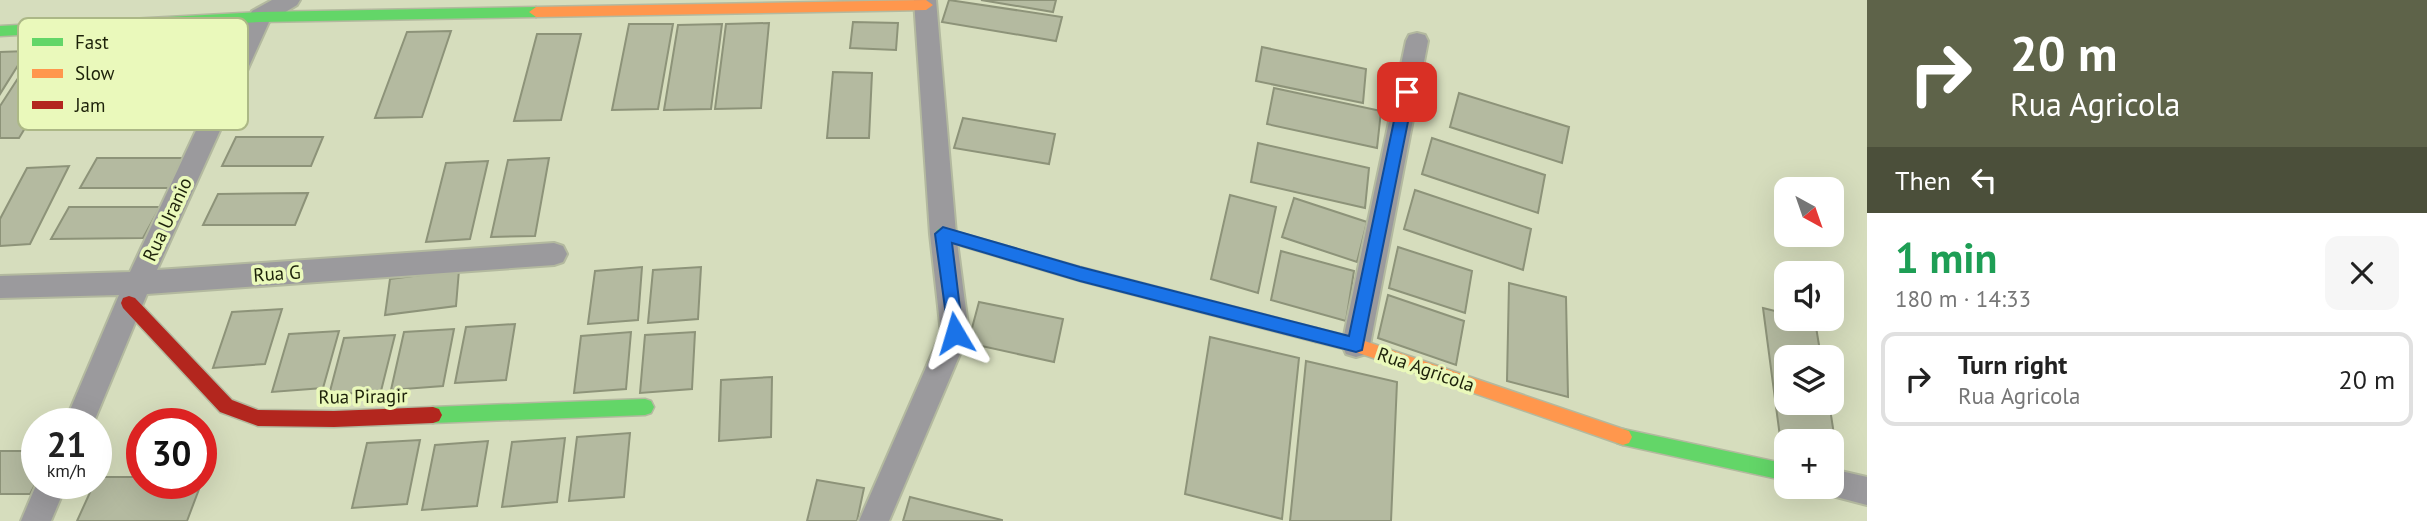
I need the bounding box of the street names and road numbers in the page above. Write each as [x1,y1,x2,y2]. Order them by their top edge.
street label: Rua Uranio [137,173,197,265]
street label: Rua G [252,259,302,287]
street label: Rua Agricola [1374,341,1478,397]
street label: Rua Piragir [318,383,408,409]

